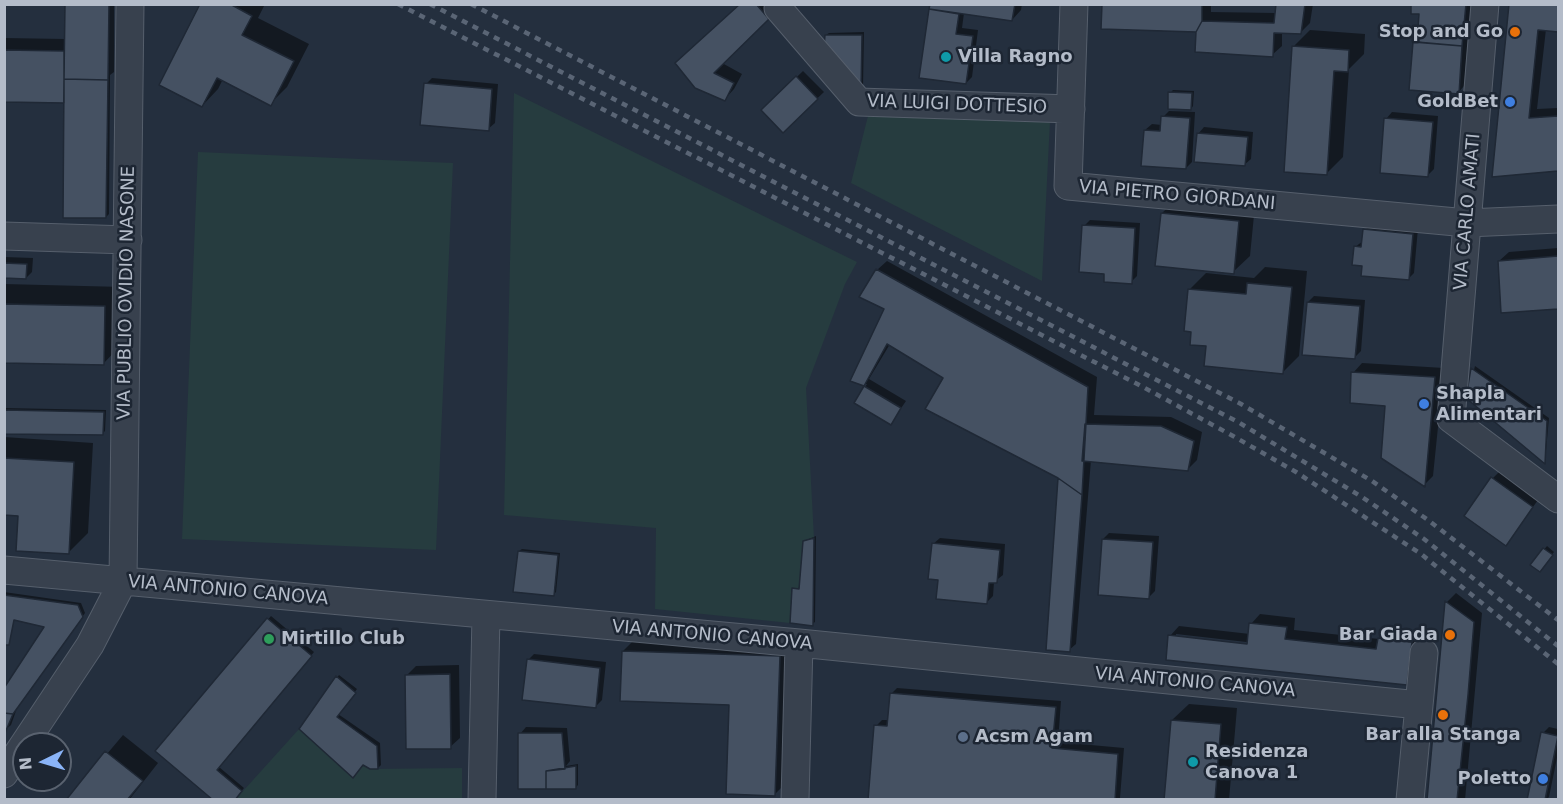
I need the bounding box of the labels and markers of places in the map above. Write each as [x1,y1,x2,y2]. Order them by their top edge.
place label: Stop and Go [1379,21,1503,43]
marker: Stop and Go [1508,25,1522,39]
place label: Villa Ragno [958,46,1073,68]
marker: Villa Ragno [939,50,953,64]
place label: GoldBet [1417,91,1498,113]
marker: GoldBet [1503,95,1517,109]
place label: Shapla Alimentari [1436,383,1542,426]
marker: Shapla Alimentari [1417,397,1431,411]
place label: Bar Giada [1339,624,1438,646]
place label: Mirtillo Club [281,628,405,650]
marker: Bar Giada [1443,628,1457,642]
marker: Mirtillo Club [262,632,276,646]
marker: Bar alla Stanga [1436,708,1450,722]
place label: Bar alla Stanga [1365,724,1521,746]
place label: Acsm Agam [975,726,1093,748]
marker: Acsm Agam [956,730,970,744]
place label: Residenza Canova 1 [1205,741,1308,783]
marker: Residenza Canova 1 [1186,755,1200,769]
place label: Poletto [1457,768,1531,790]
marker: Poletto [1536,772,1550,786]

